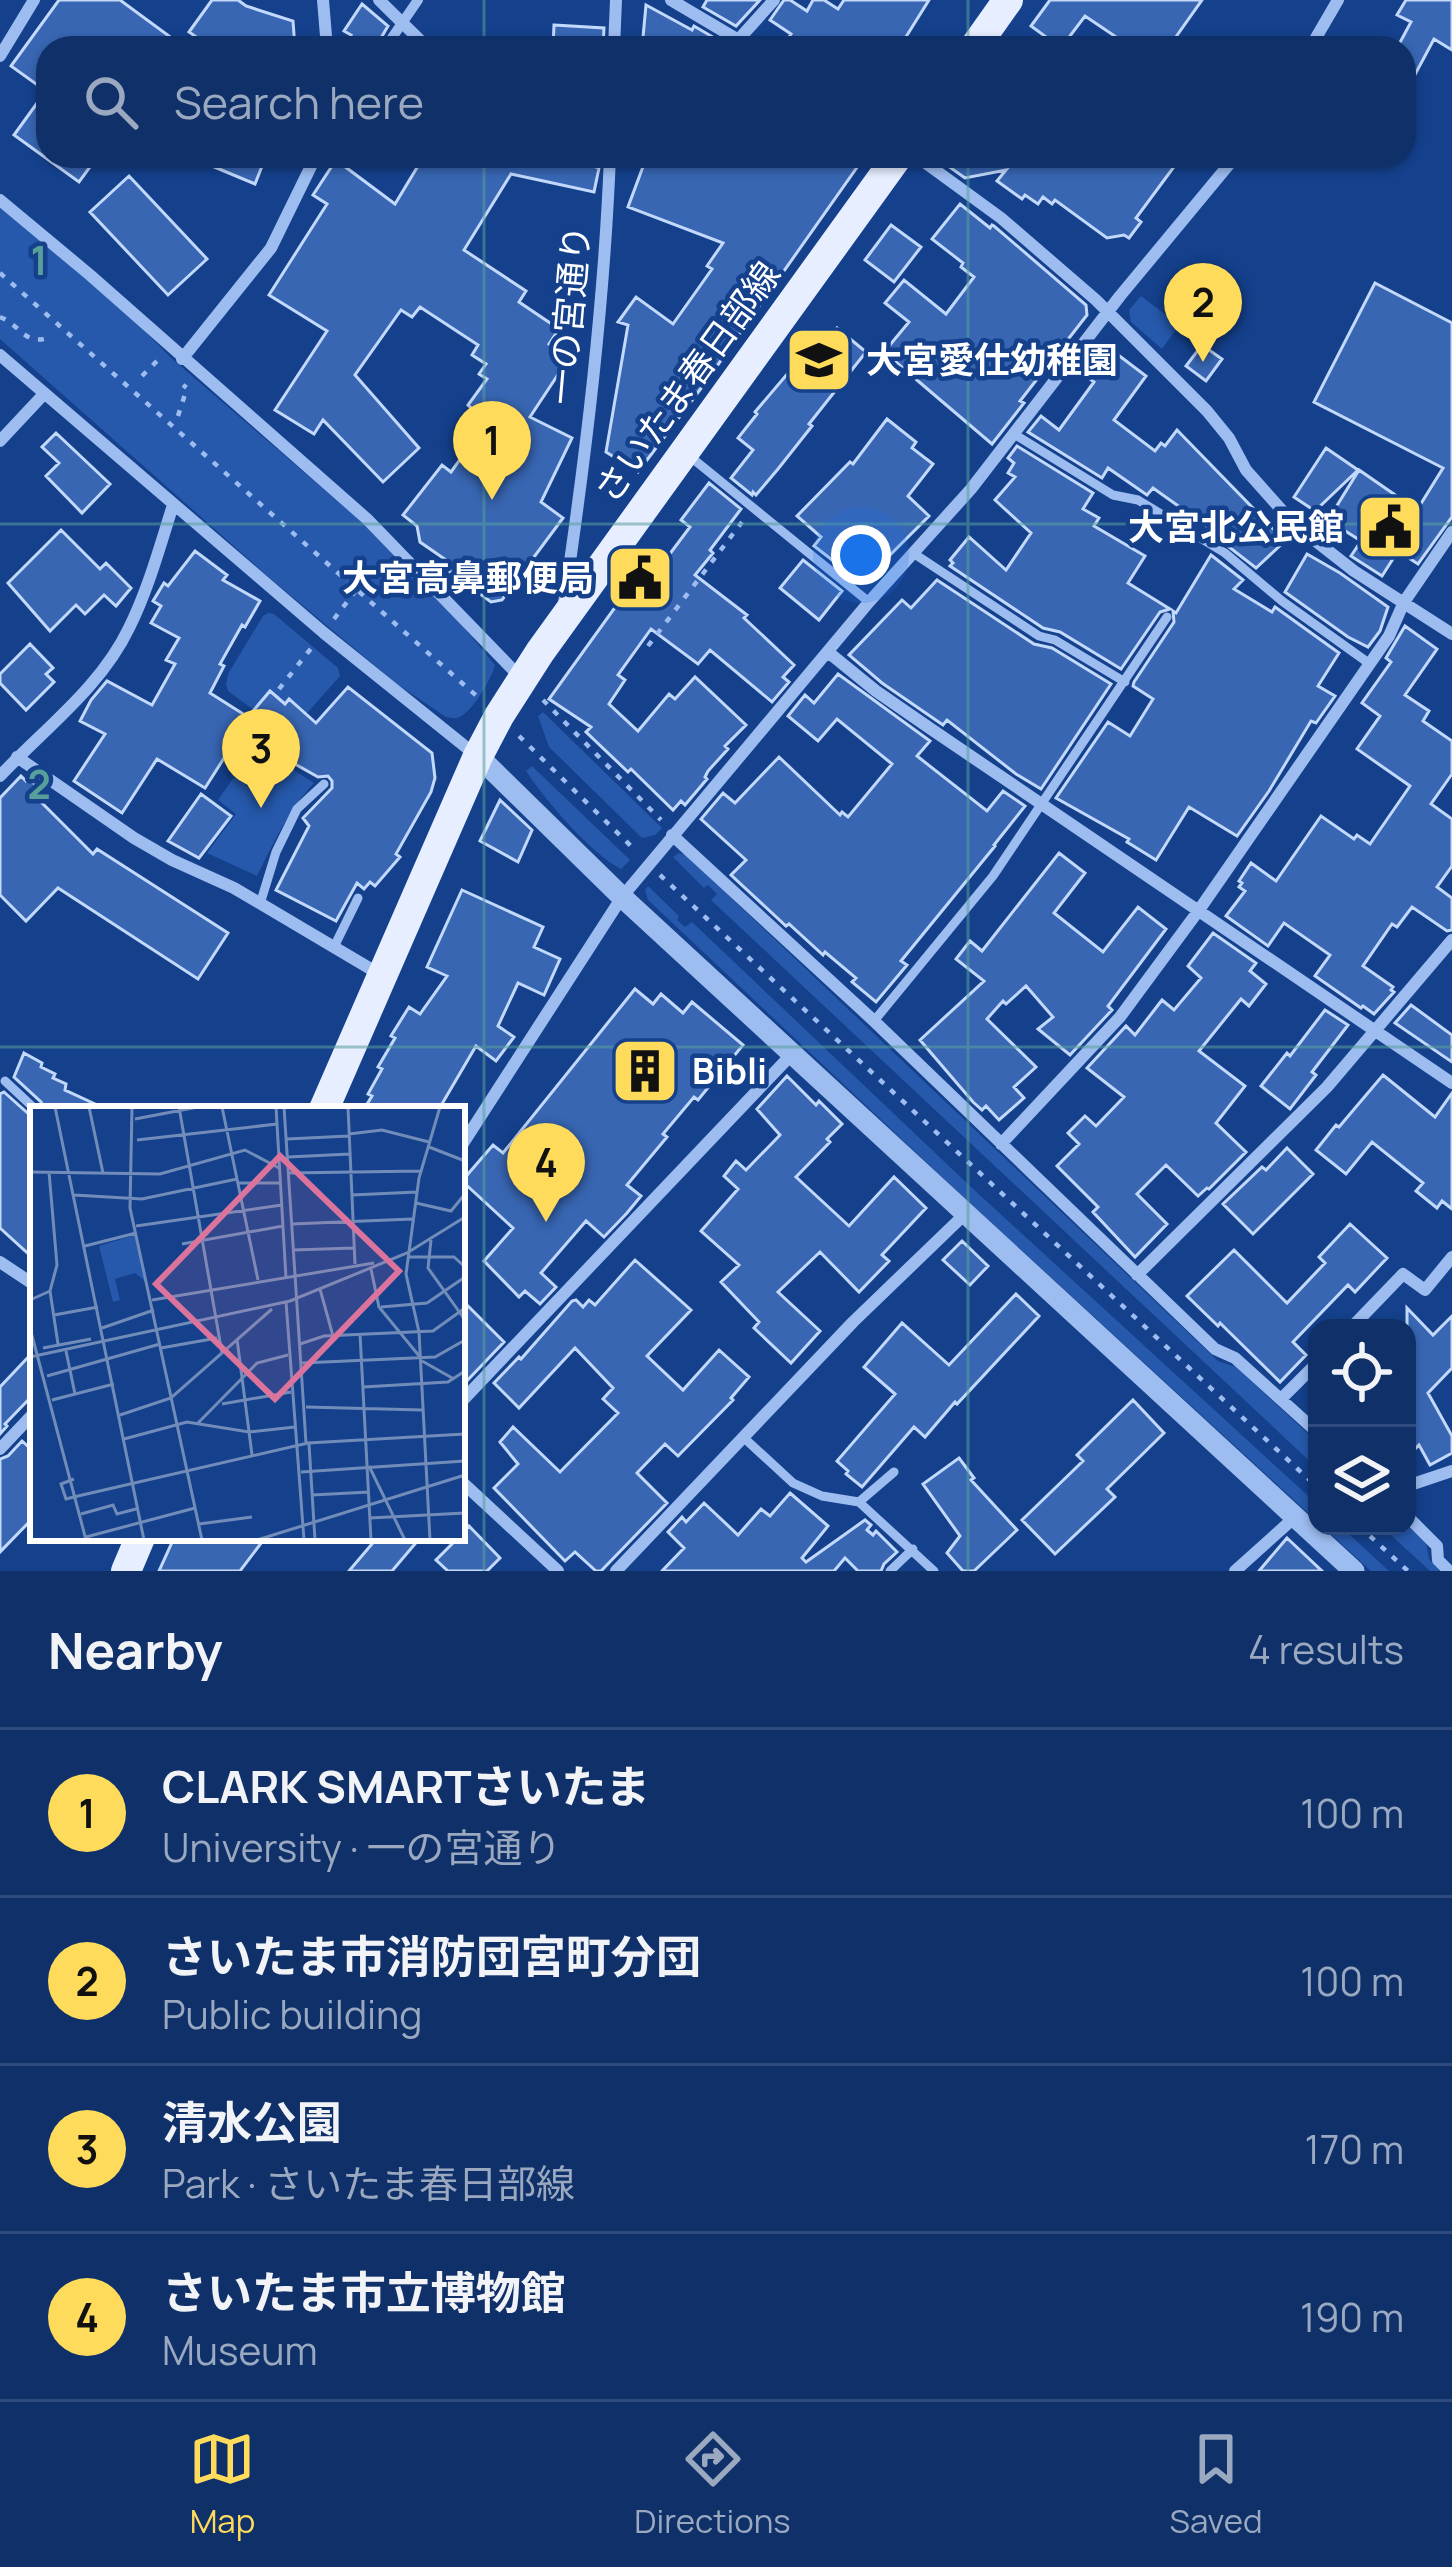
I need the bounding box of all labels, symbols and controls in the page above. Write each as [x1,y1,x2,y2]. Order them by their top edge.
search box [36,36,1416,168]
icon: search [78,69,144,135]
text: Search here [174,71,424,133]
street label: 一の宮通り [536,223,601,407]
text: 1 [30,233,48,287]
street label: さいたま春日部線 [582,251,791,512]
pin: 2 [1164,263,1242,362]
school or university icon: 大宮愛仕幼稚園 [784,325,854,395]
place label: 大宮愛仕幼稚園 [866,335,1118,384]
pin: 1 [453,401,531,500]
public building icon: 大宮北公民館 [1355,492,1425,562]
place label: 大宮北公民館 [1128,502,1344,551]
your location [831,525,891,585]
public building icon: 大宮高鼻郵便局 [605,543,675,613]
place label: 大宮高鼻郵便局 [342,553,594,602]
pin: 3 [222,709,300,808]
text: 2 [27,757,51,811]
building icon: Bibli [610,1036,680,1106]
place label: Bibli [692,1046,767,1095]
inset map [30,1106,465,1541]
pin: 4 [507,1123,585,1222]
map controls [1308,1319,1416,1535]
button: locate [1308,1319,1416,1427]
button: layers [1308,1427,1416,1535]
text: Nearby [48,1615,223,1684]
text: 4 results [1248,1622,1404,1676]
text: CLARK SMARTさいたま [162,1755,650,1817]
text: 1 [78,1786,96,1840]
text: 100 m [1300,1786,1404,1840]
text: University · 一の宮通り [162,1820,561,1874]
text: さいたま市消防団宮町分団 [162,1925,701,1987]
text: 2 [75,1954,99,2008]
text: 100 m [1300,1954,1404,2008]
text: Public building [162,1987,422,2041]
text: 清水公園 [162,2091,342,2153]
text: 3 [76,2122,98,2176]
text: 170 m [1305,2122,1404,2176]
text: Park · さいたま春日部線 [162,2156,575,2210]
text: さいたま市立博物館 [162,2261,566,2323]
text: 4 [75,2290,99,2344]
text: 190 m [1300,2290,1404,2344]
text: Museum [162,2323,317,2377]
tab: Map [189,2426,255,2543]
tab: Directions [634,2426,791,2543]
tab: Saved [1170,2426,1263,2543]

